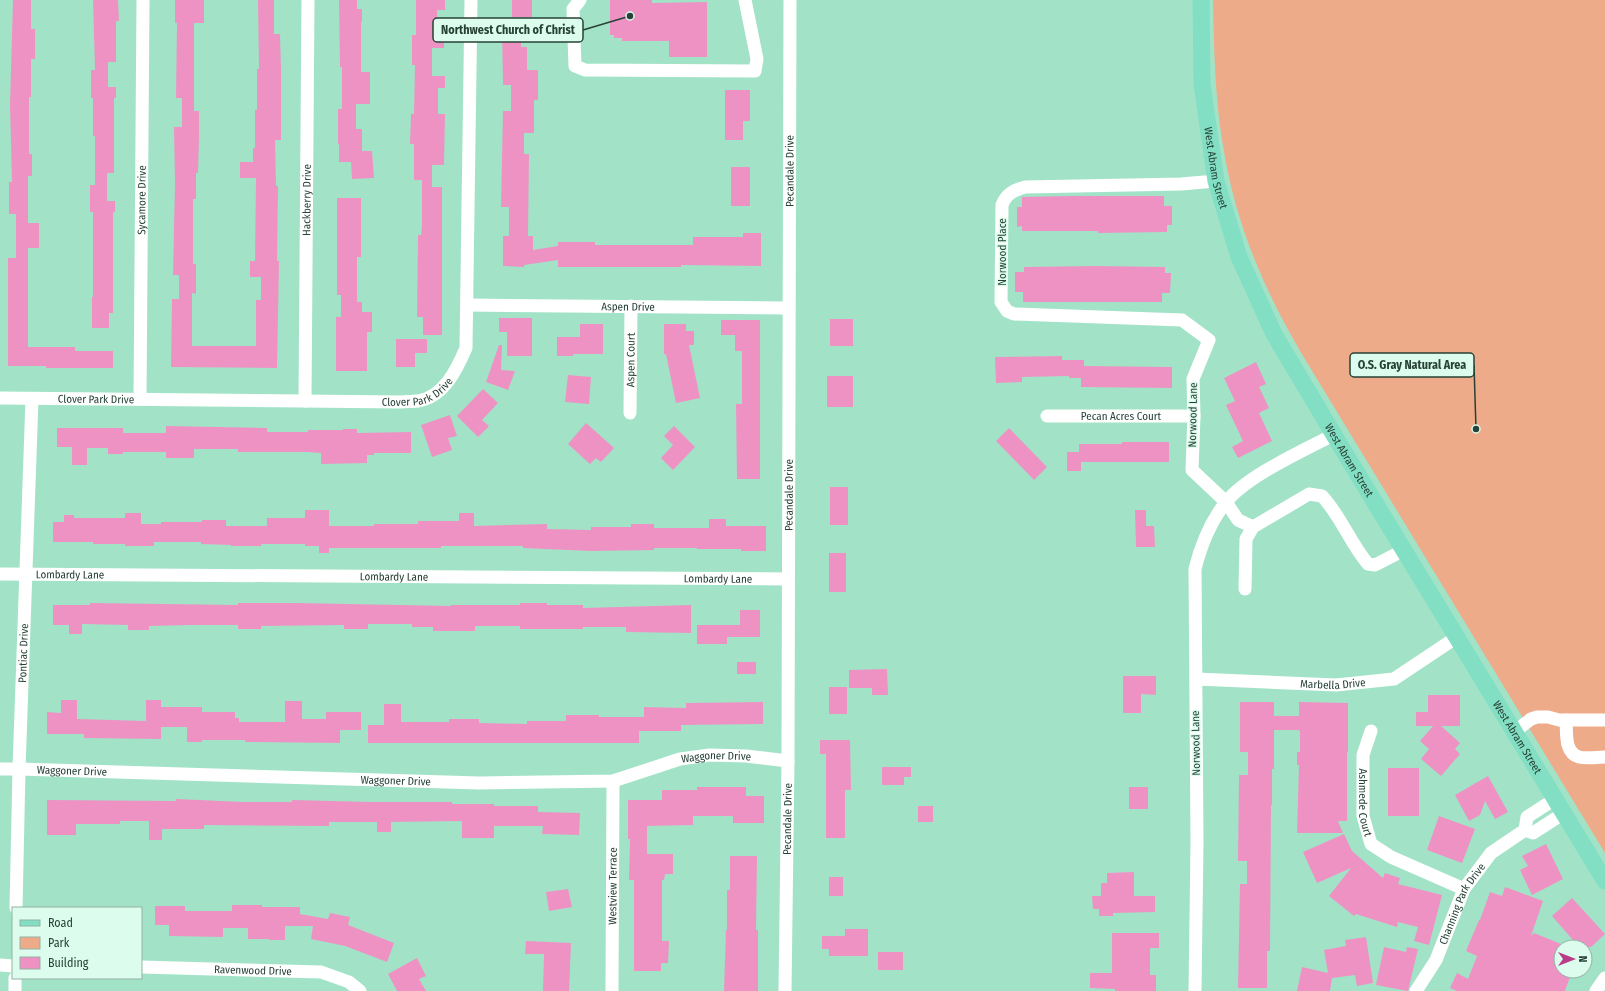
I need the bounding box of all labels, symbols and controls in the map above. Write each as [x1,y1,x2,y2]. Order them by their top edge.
callout: Northwest Church of Christ [433,18,583,42]
text: Northwest Church of Christ [441,23,576,37]
street label: West Abram Street [1202,126,1231,211]
street label: Pecandale Drive [783,135,796,207]
street label: Hackberry Drive [300,164,313,236]
street label: Sycamore Drive [135,165,148,235]
street label: Norwood Place [996,218,1009,286]
street label: Aspen Drive [601,300,655,313]
street label: Aspen Court [624,332,637,387]
callout: O.S. Gray Natural Area [1350,353,1474,377]
text: O.S. Gray Natural Area [1358,358,1466,372]
street label: Clover Park Drive [382,375,455,409]
street label: Norwood Lane [1186,382,1200,448]
street label: Clover Park Drive [58,392,134,406]
street label: Pecan Acres Court [1081,410,1162,423]
street label: West Abram Street [1322,421,1377,500]
street label: Pecandale Drive [782,459,795,531]
street label: Lombardy Lane [36,568,104,581]
street label: Lombardy Lane [360,570,428,583]
street label: Lombardy Lane [684,572,752,585]
street label: Pontiac Drive [16,623,31,683]
street label: Marbella Drive [1300,675,1366,692]
street label: West Abram Street [1490,698,1545,776]
street label: Norwood Lane [1189,710,1203,776]
street label: Waggoner Drive [680,749,752,765]
street label: Waggoner Drive [37,763,107,778]
street label: Ashmede Court [1357,768,1375,838]
street label: Waggoner Drive [361,773,431,788]
street label: Pecandale Drive [780,783,794,855]
street label: Westview Terrace [606,847,619,925]
street label: Channing Park Drive [1436,860,1488,947]
legend [12,907,142,979]
text: Road [48,916,73,930]
text: Park [48,936,70,950]
north arrow [1553,939,1593,979]
text: Building [48,956,89,970]
text: N [1576,956,1589,962]
street label: Ravenwood Drive [214,963,292,978]

